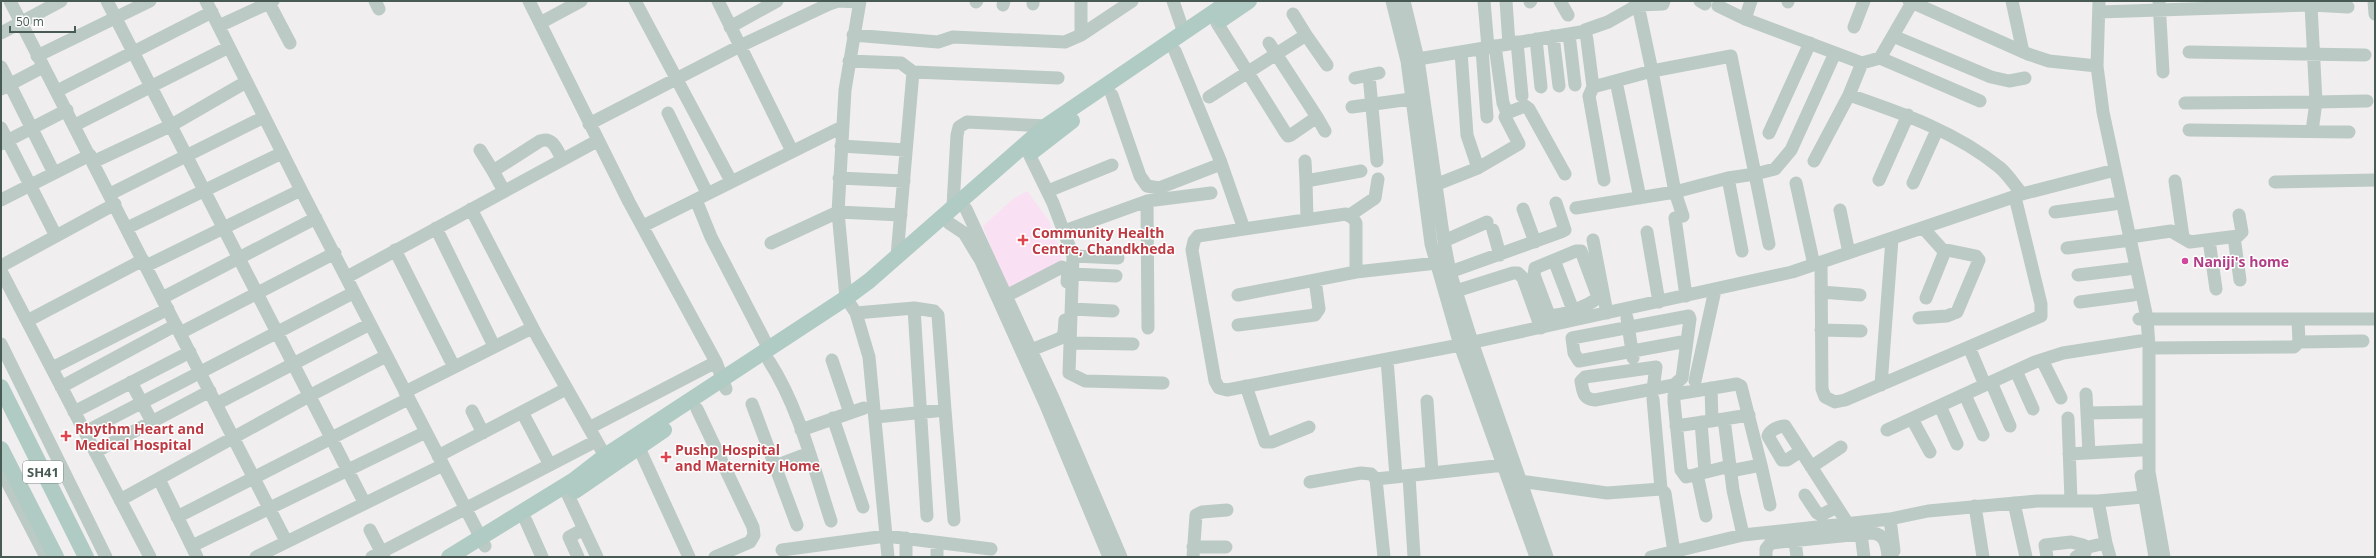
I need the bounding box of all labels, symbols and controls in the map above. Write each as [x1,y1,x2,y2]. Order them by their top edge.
scale bar [10,8,75,34]
text: 50 m [16,13,44,30]
place label: Community Health Centre, Chandkheda [1032,223,1175,258]
marker: Community Health Centre, Chandkheda [1017,234,1029,246]
place label: Naniji's home [2193,252,2289,271]
marker: Naniji's home [2180,256,2190,266]
place label: Rhythm Heart and Medical Hospital [75,419,204,454]
marker: Rhythm Heart and Medical Hospital [60,430,72,442]
place label: Pushp Hospital and Maternity Home [675,440,820,475]
marker: Pushp Hospital and Maternity Home [660,451,672,463]
road number: SH41 [23,461,63,483]

